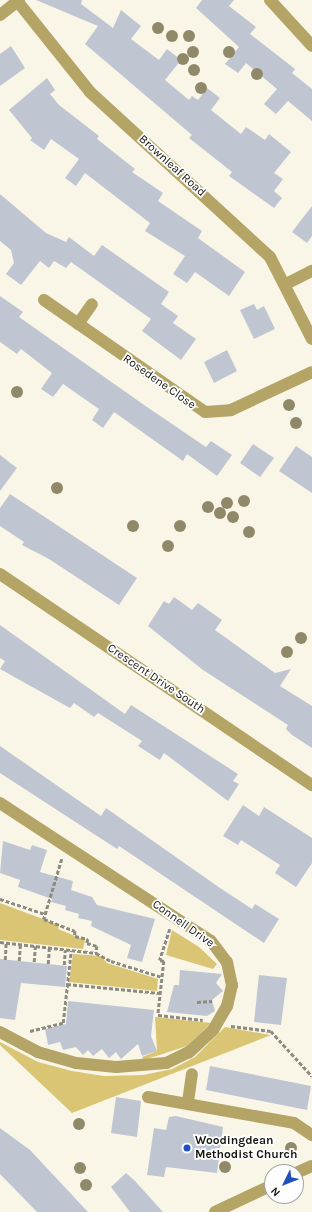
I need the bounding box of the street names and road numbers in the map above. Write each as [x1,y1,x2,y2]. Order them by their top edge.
street label: Brownleaf Road [136,132,208,200]
street label: Rosedene Close [120,352,198,412]
street label: Crescent Drive South [104,641,208,717]
street label: Connell Drive [149,897,217,951]

